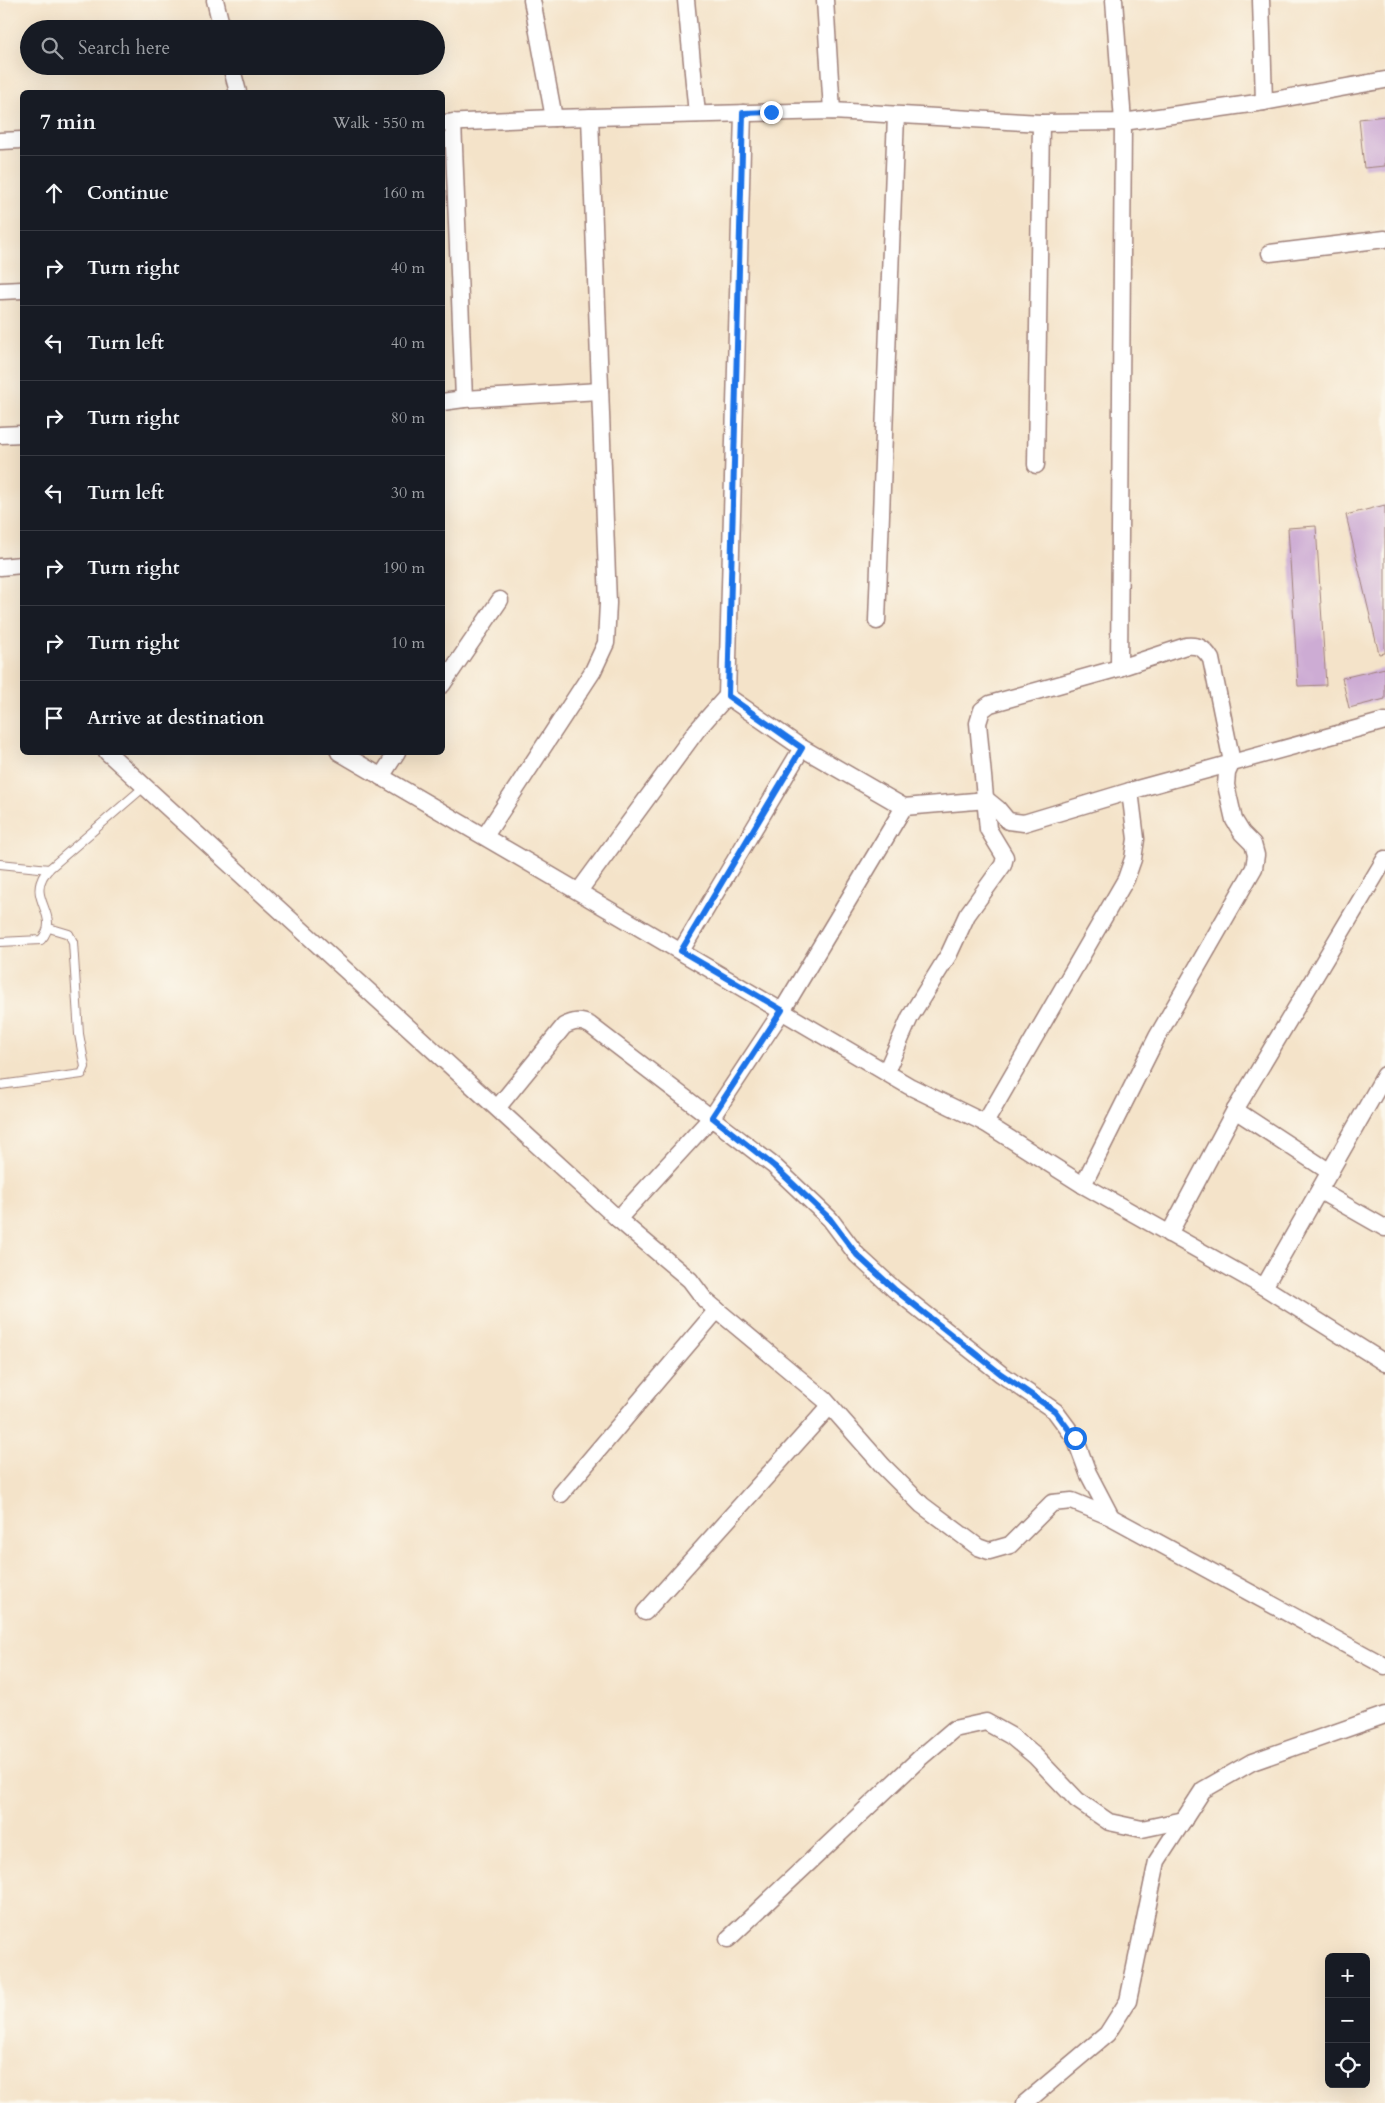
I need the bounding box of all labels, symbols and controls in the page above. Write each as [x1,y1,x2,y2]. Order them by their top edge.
search box [20,20,445,75]
icon: search [38,34,66,62]
text: Search here [78,35,170,61]
route end [760,101,783,124]
text: 7 min [40,108,96,137]
text: Walk · 550 m [333,112,425,134]
icon: ahead [40,179,68,207]
text: Continue [87,180,169,206]
text: 160 m [383,182,425,204]
icon: right [40,254,68,282]
text: Turn right [87,255,179,281]
text: 40 m [391,257,425,279]
icon: left [40,329,68,357]
text: Turn left [87,330,164,356]
text: 40 m [391,332,425,354]
icon: right [40,404,68,432]
text: Turn right [87,405,179,431]
text: 80 m [391,407,425,429]
icon: left [40,479,68,507]
text: Turn left [87,480,164,506]
text: 30 m [391,482,425,504]
icon: right [40,554,68,582]
text: Turn right [87,555,179,581]
text: 190 m [383,557,425,579]
icon: right [40,629,68,657]
text: Turn right [87,630,179,656]
text: 10 m [391,632,425,654]
icon: arrive [40,704,68,732]
text: Arrive at destination [87,705,264,731]
route start [1064,1427,1087,1450]
map controls [1325,1953,1370,2088]
button: + [1325,1953,1370,1998]
button: − [1325,1998,1370,2043]
button: locate [1325,2043,1370,2088]

